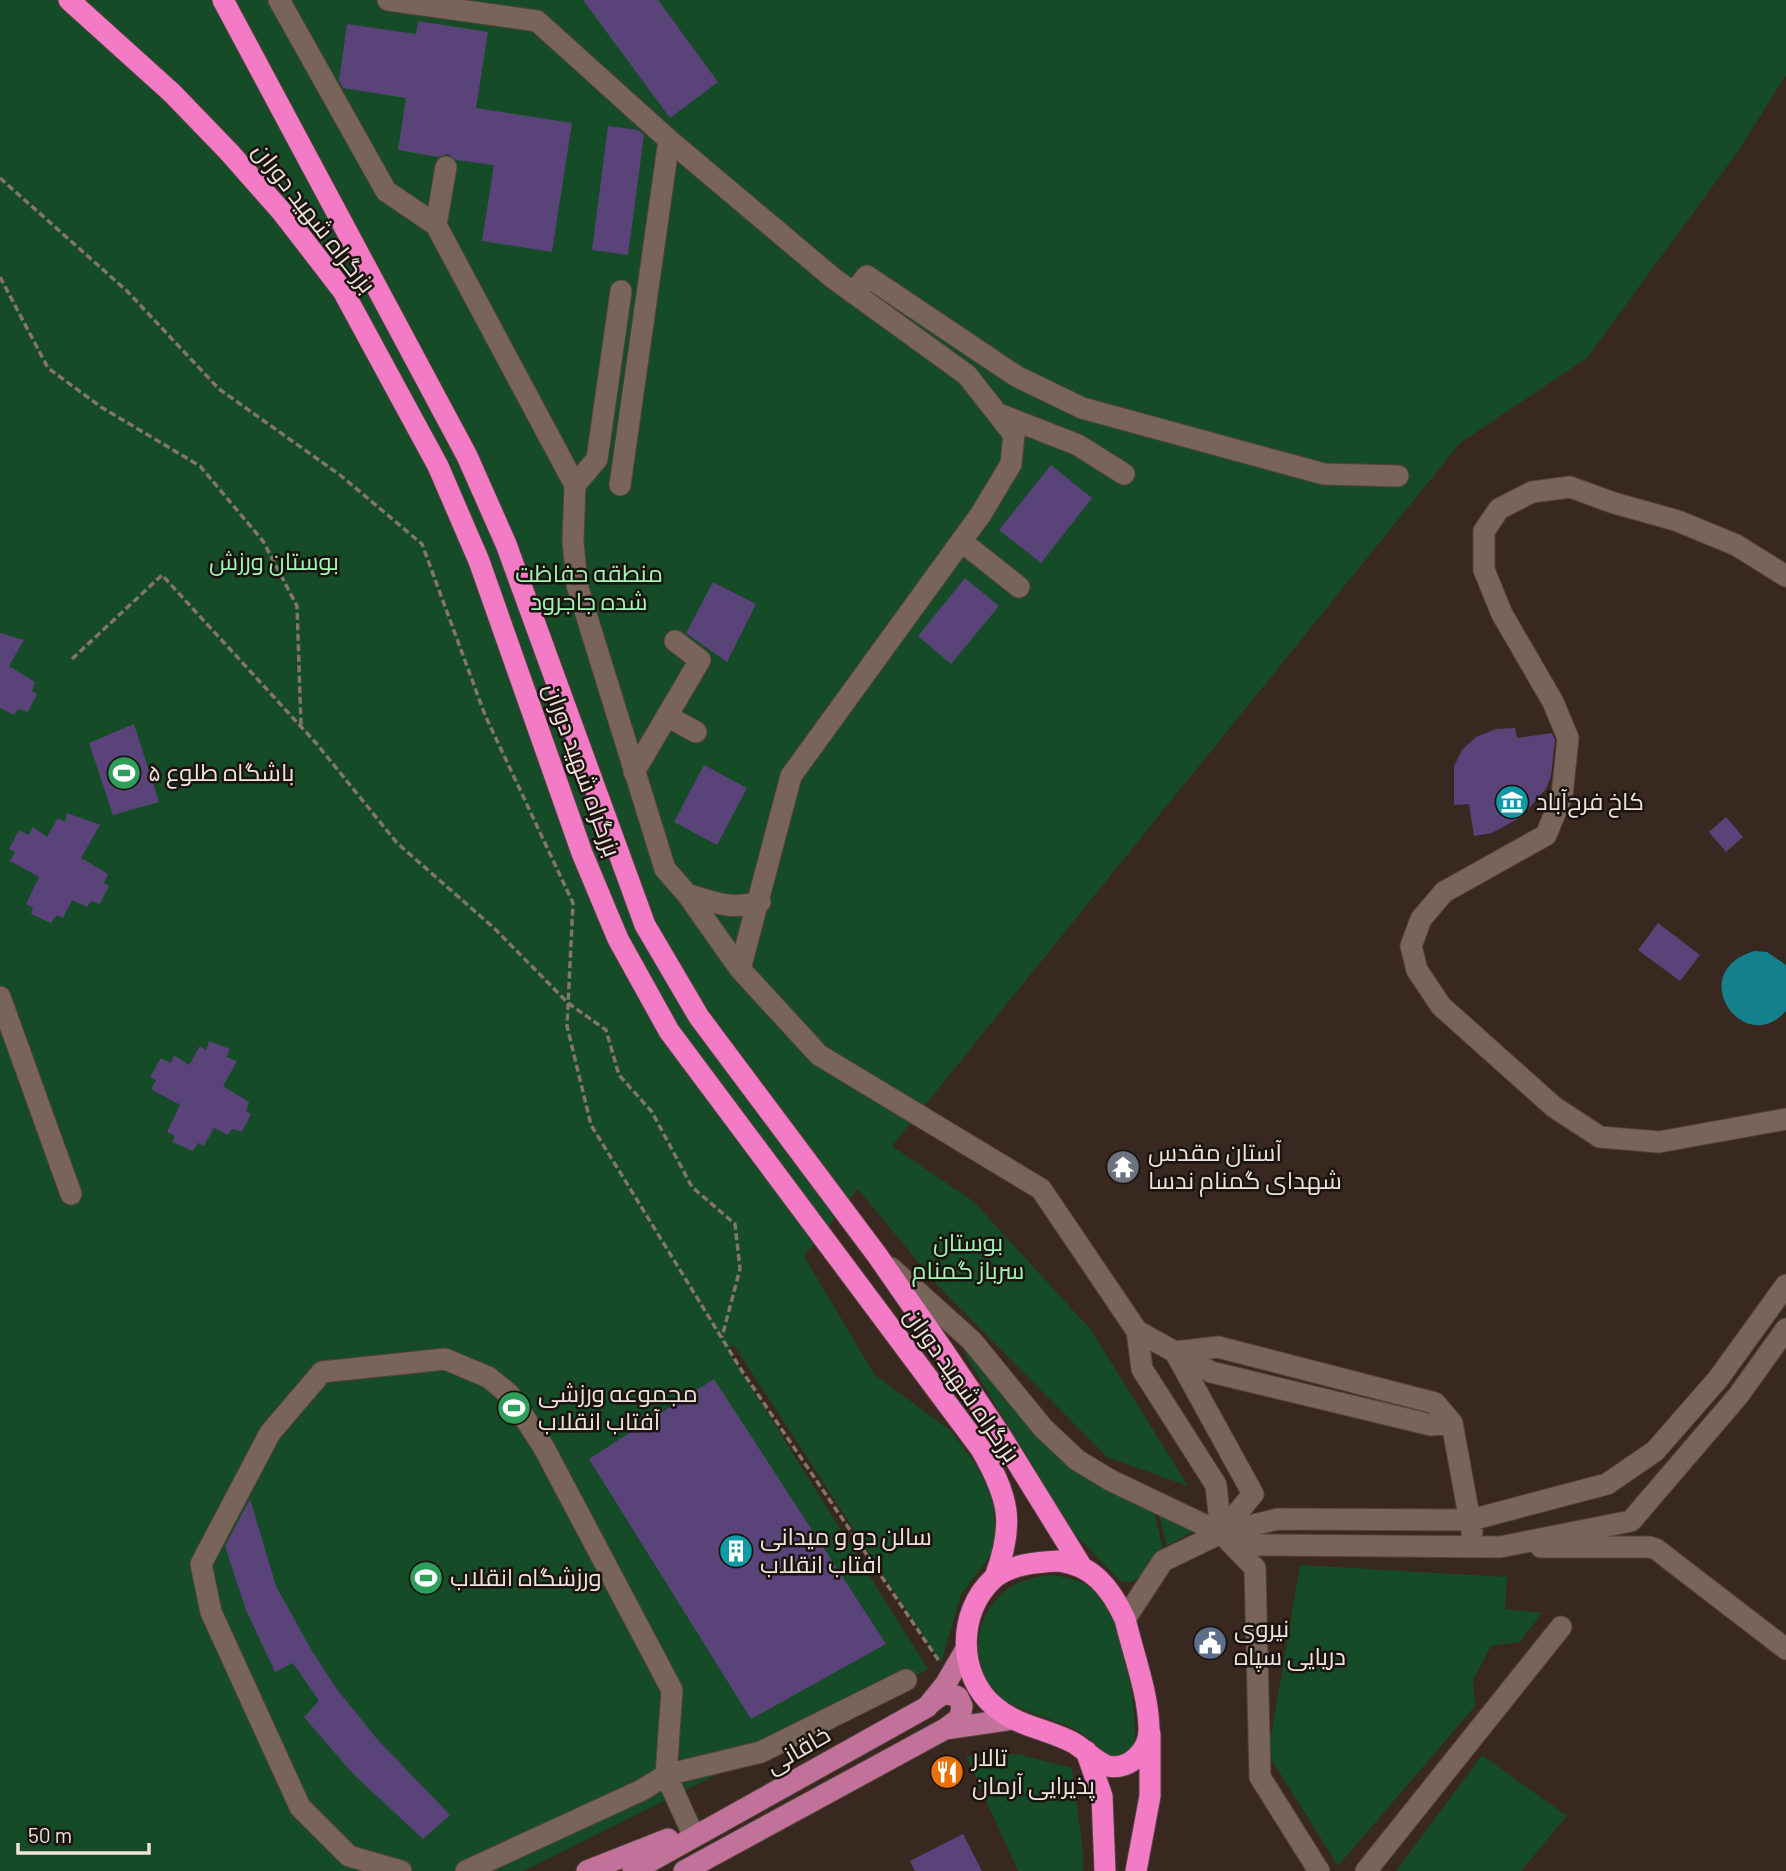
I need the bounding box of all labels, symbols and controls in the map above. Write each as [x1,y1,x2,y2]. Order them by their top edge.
street label: بزرگراه شهید دوران [247,136,383,298]
park label: بوستان ورزش [209,546,339,576]
park label: منطقه حفاظت شده جاجرود [515,558,663,615]
street label: بزرگراه شهید دوران [538,679,628,860]
sports icon: باشگاه طلوع ۵ [105,754,143,792]
place label: باشگاه طلوع ۵ [148,757,294,789]
museum icon: کاخ فرح‌آباد [1493,783,1531,821]
place label: کاخ فرح‌آباد [1536,786,1644,818]
place label: آستان مقدس شهدای گمنام ندسا [1148,1137,1342,1197]
temple icon: آستان مقدس شهدای گمنام ندسا [1104,1148,1142,1186]
park label: بوستان سرباز گمنام [912,1227,1024,1287]
street label: بزرگراه شهید دوران [898,1301,1027,1468]
place label: مجموعه ورزشی آفتاب انقلاب [538,1378,698,1435]
sports icon: مجموعه ورزشی آفتاب انقلاب [495,1389,533,1427]
place label: سالن دو و میدانی افتاب انقلاب [760,1521,932,1578]
building icon: سالن دو و میدانی افتاب انقلاب [717,1532,755,1570]
sports icon: ورزشگاه انقلاب [407,1559,445,1597]
place label: ورزشگاه انقلاب [450,1562,602,1591]
place label: نیروی دریایی سپاه [1234,1613,1346,1672]
public building icon: نیروی دریایی سپاه [1191,1624,1229,1662]
street label: خاقانی [760,1719,835,1780]
place label: تالار پذیرایی آرمان [970,1742,1096,1802]
restaurant icon: تالار پذیرایی آرمان [928,1753,966,1791]
scale bar [18,1812,149,1856]
text: 50 m [28,1822,72,1847]

